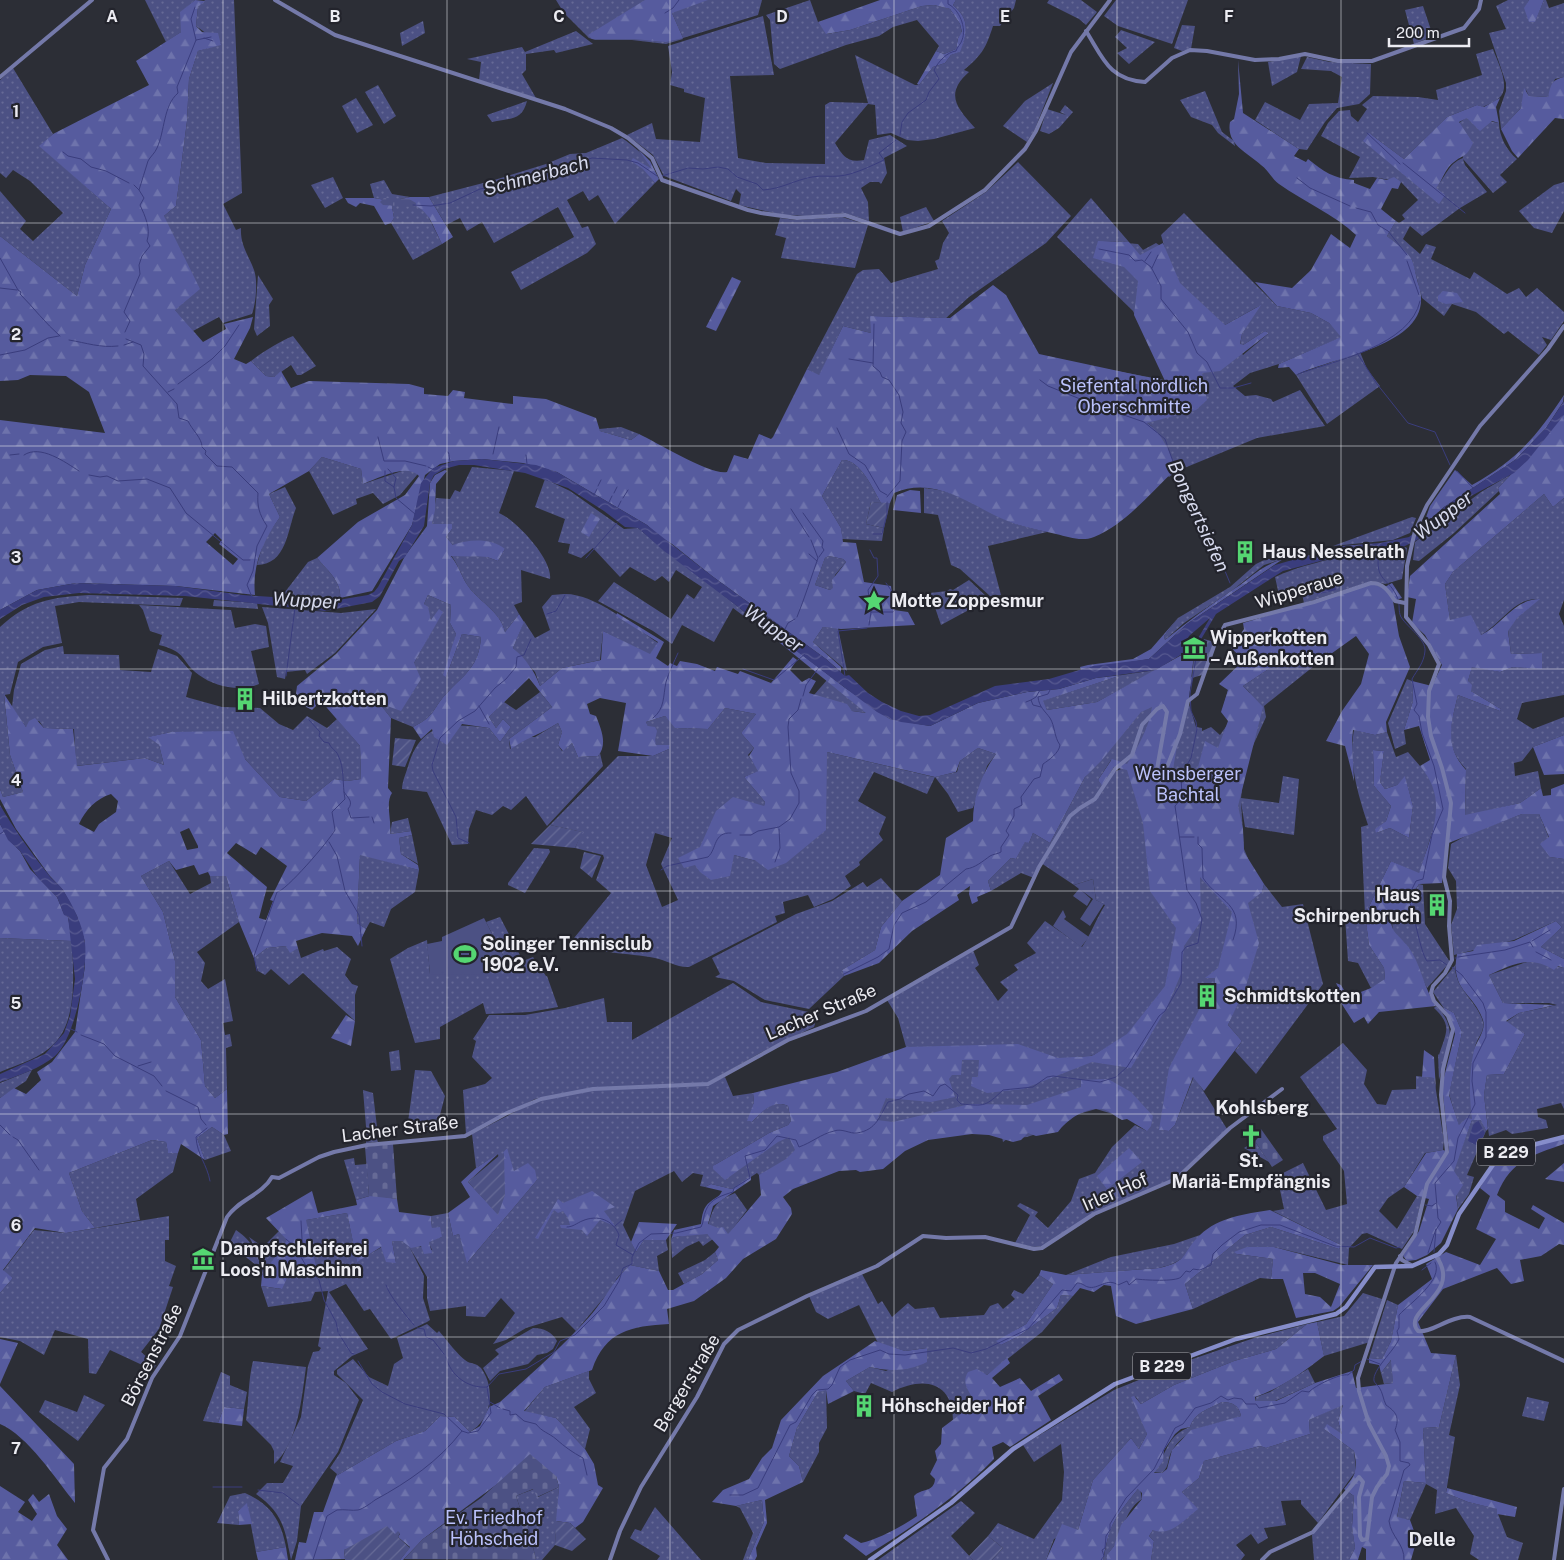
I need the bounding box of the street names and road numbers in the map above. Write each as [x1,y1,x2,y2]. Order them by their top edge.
street label: Wipperaue [1252,566,1345,613]
street label: Lacher Straße [762,979,879,1044]
street label: Lacher Straße [340,1111,460,1146]
road number: B 229 [1477,1138,1535,1166]
street label: Irler Hof [1079,1168,1151,1215]
street label: Börsenstraße [117,1300,186,1410]
street label: Bergerstraße [649,1330,724,1436]
road number: B 229 [1133,1352,1191,1380]

